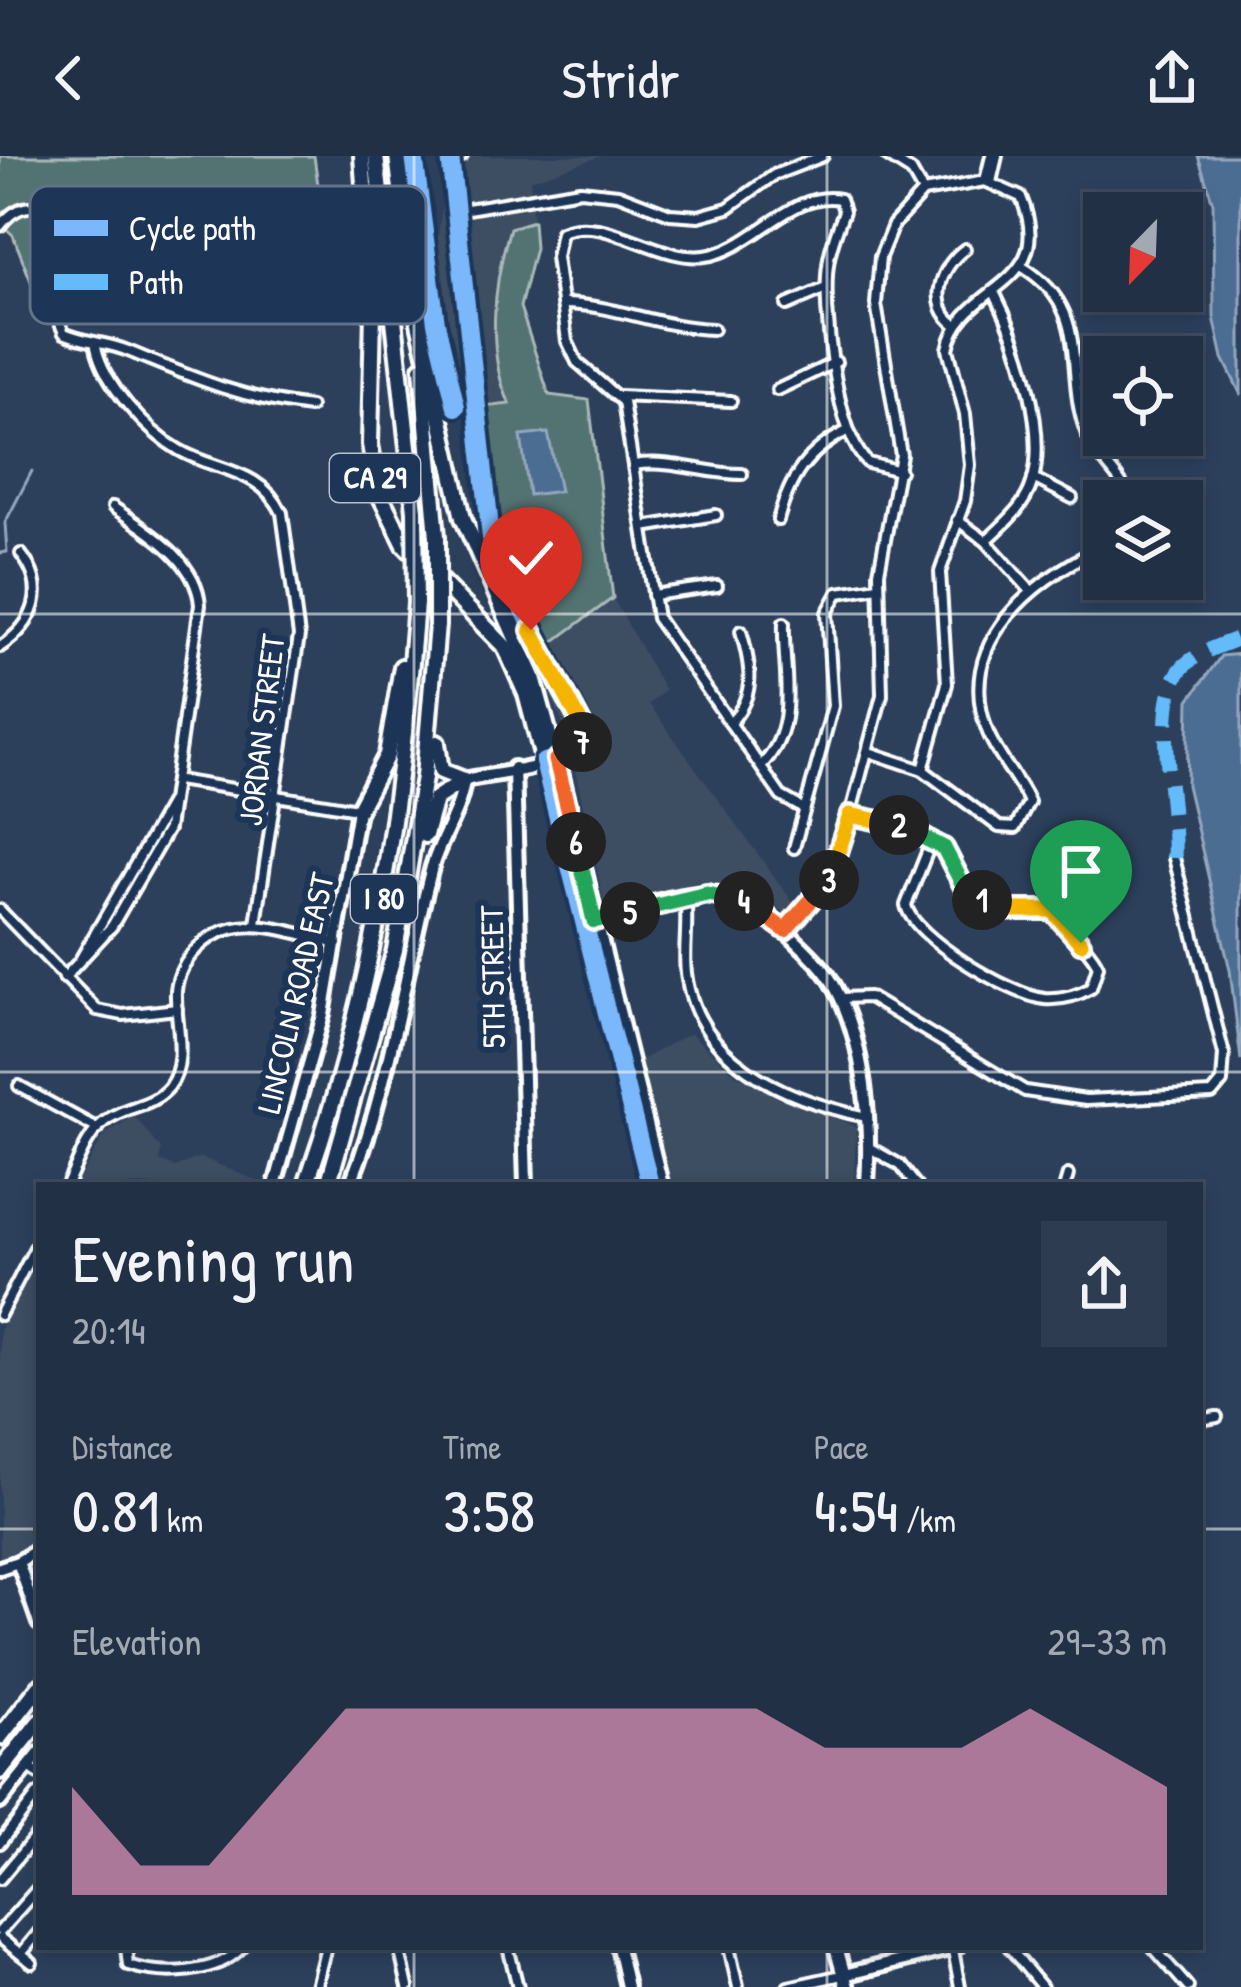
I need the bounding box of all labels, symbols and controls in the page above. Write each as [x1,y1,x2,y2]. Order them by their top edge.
text: Stridr [561,42,680,115]
icon: back [36,45,102,111]
icon: share [1139,45,1205,111]
legend [30,186,426,324]
north arrow [1083,192,1203,312]
map controls [1083,192,1203,600]
text: Cycle path [129,206,256,251]
text: Path [129,260,183,304]
button: locate [1083,336,1203,456]
road number: CA 29 [330,454,420,502]
button: layers [1083,480,1203,600]
pin [480,507,582,630]
icon: check [498,525,564,591]
street label: JORDAN STREET [227,631,295,828]
pin: 7 [552,712,612,772]
text: 7 [574,720,590,764]
pin: 2 [869,795,929,855]
text: 2 [891,803,907,847]
pin: 6 [546,812,606,872]
text: 6 [569,820,583,864]
pin [1030,820,1132,943]
icon: arrive [1048,838,1114,904]
pin: 3 [799,850,859,910]
text: 3 [822,858,836,902]
street label: LINCOLN ROAD EAST [246,868,344,1118]
pin: 1 [952,870,1012,930]
pin: 4 [714,871,774,931]
road number: I 80 [351,875,417,923]
text: 1 [976,878,988,922]
text: 4 [738,879,750,923]
pin: 5 [600,882,660,942]
text: 5 [623,890,637,934]
street label: 5TH STREET [469,905,515,1049]
text: Evening run [72,1213,354,1303]
button: share [1041,1221,1167,1347]
text: 20:14 [72,1303,146,1356]
text: Distance [72,1425,173,1469]
text: Time [443,1425,501,1469]
text: Pace [814,1425,869,1469]
text: 0.81 [72,1469,159,1551]
text: 3:58 [443,1469,535,1551]
text: 4:54 [814,1469,898,1551]
text: km [159,1498,203,1542]
text: /km [898,1498,956,1542]
text: Elevation [72,1614,202,1667]
text: 29–33 m [1048,1614,1167,1667]

